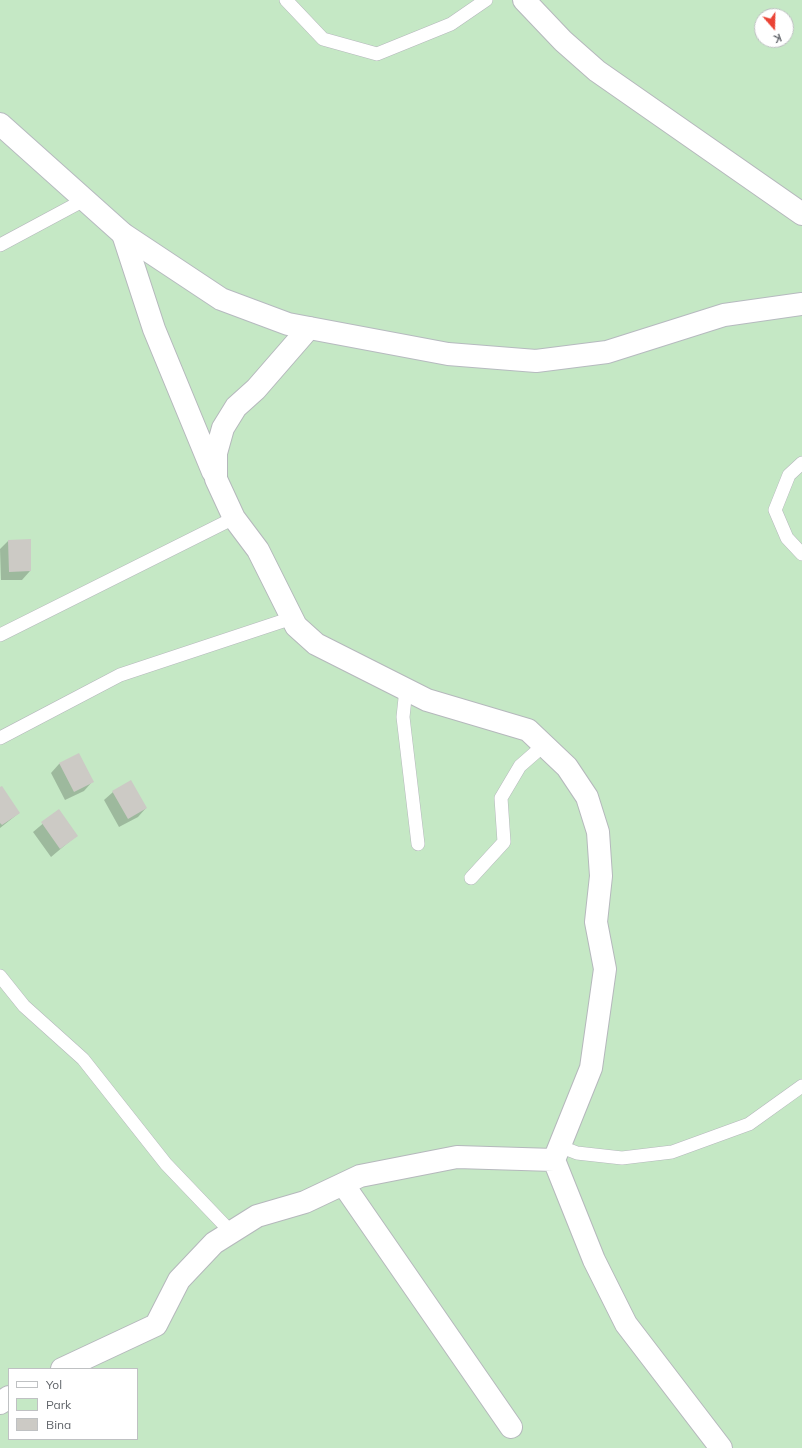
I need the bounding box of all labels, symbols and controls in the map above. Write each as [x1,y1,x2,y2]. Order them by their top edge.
north arrow [754,8,794,48]
text: K [772,31,784,46]
legend [8,1368,138,1440]
text: Yol [46,1377,62,1392]
text: Park [46,1397,71,1412]
text: Bina [46,1417,71,1432]

